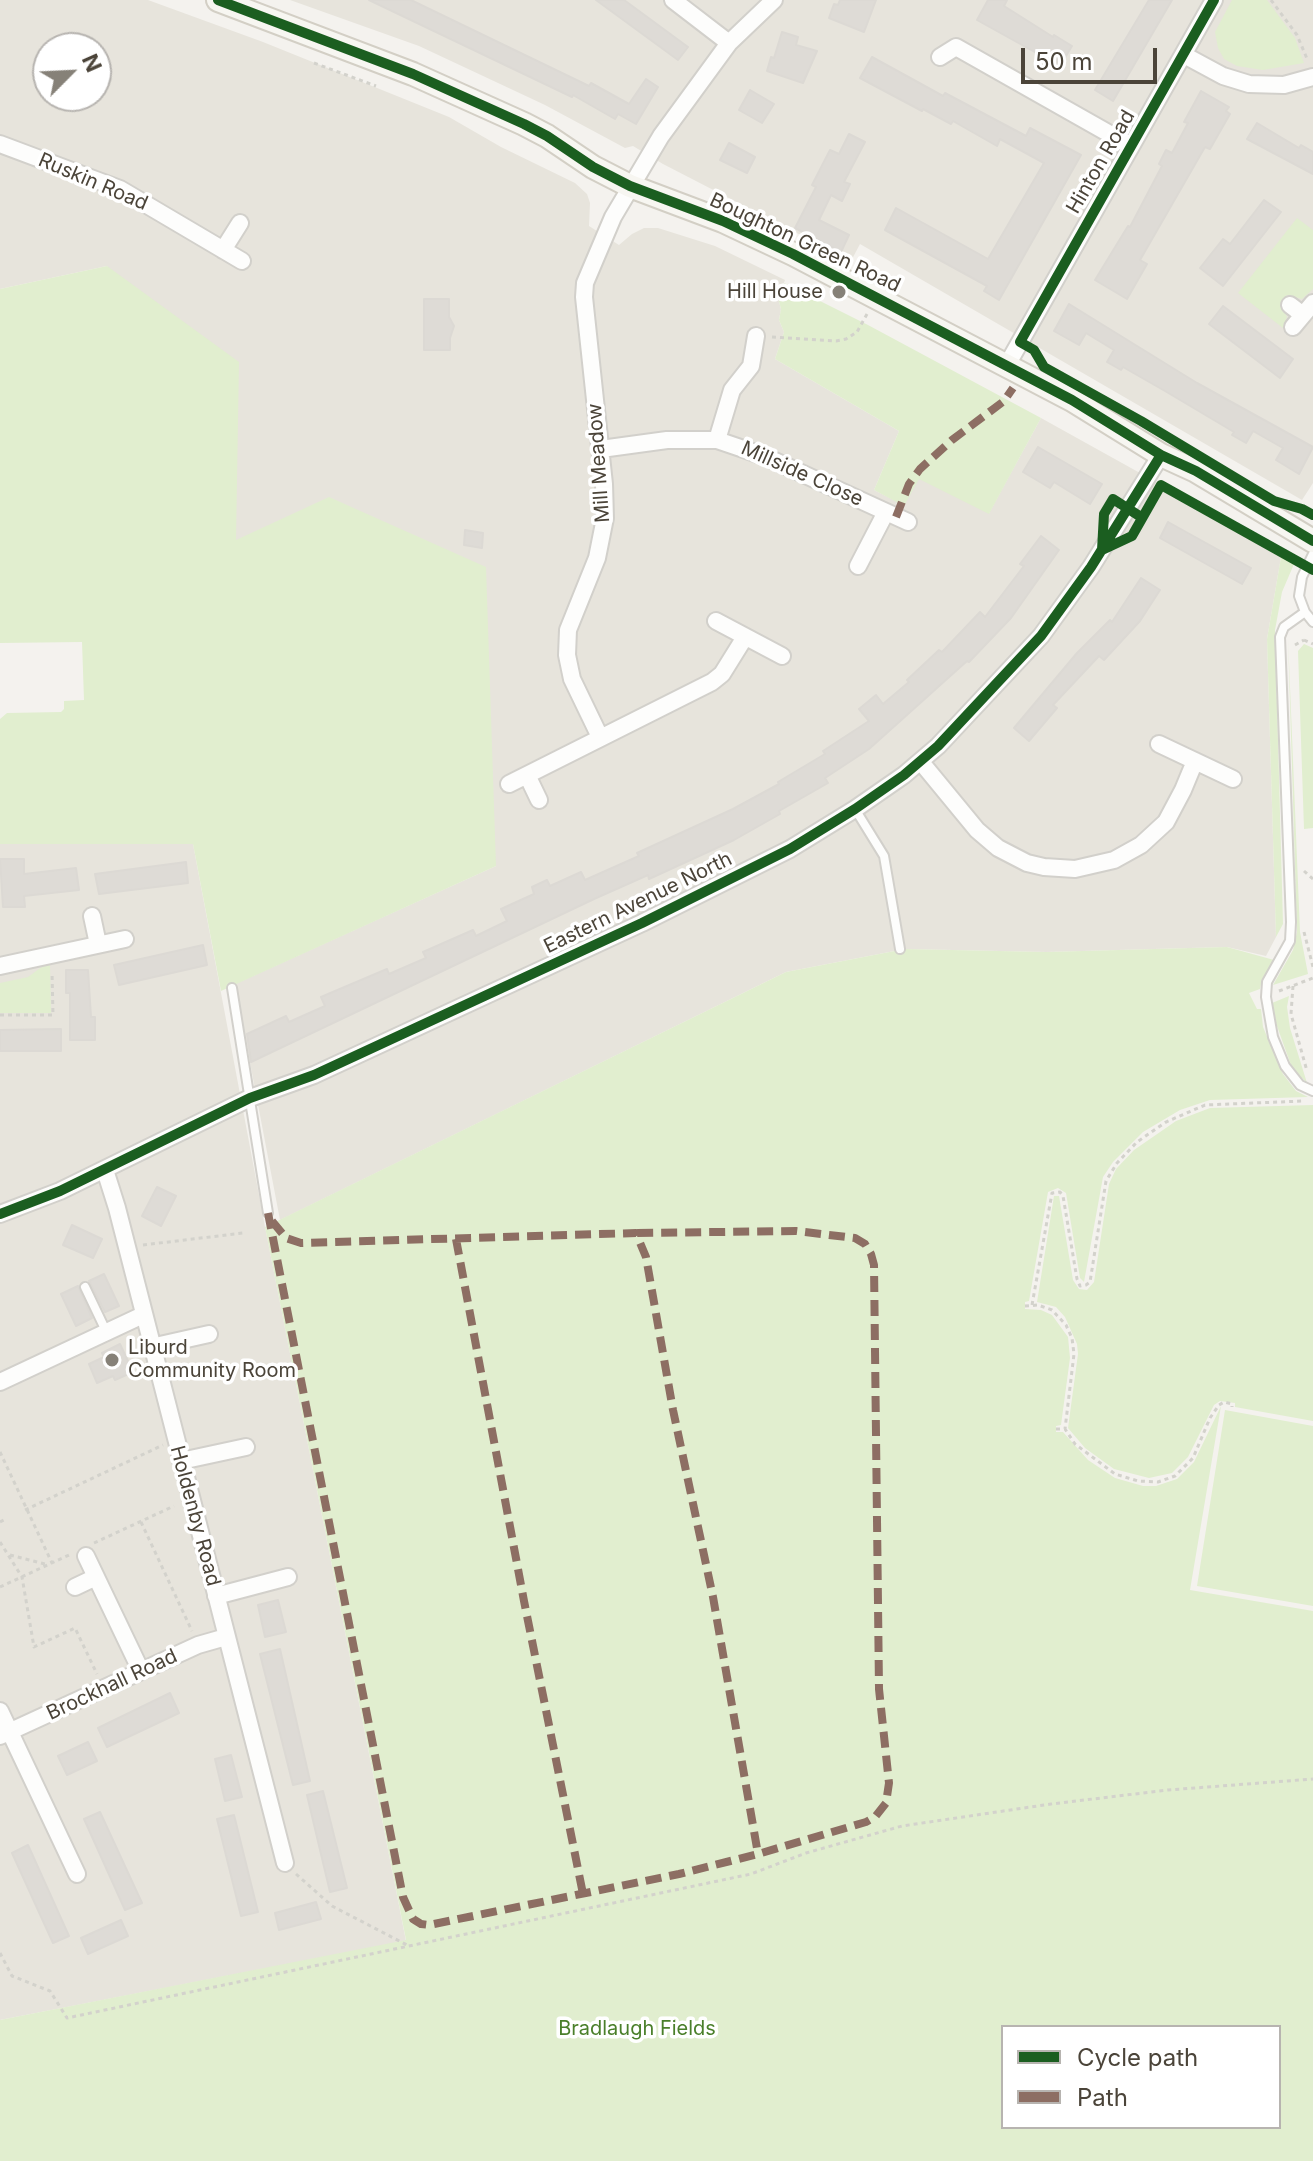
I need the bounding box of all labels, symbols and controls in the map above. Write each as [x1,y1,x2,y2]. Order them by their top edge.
north arrow [32,32,112,112]
scale bar [1025,32,1161,82]
text: 50 m [1035,47,1093,76]
text: N [77,50,107,76]
street label: Hinton Road [1062,106,1140,218]
street label: Ruskin Road [35,148,151,216]
street label: Boughton Green Road [706,188,904,298]
place label: Hill House [727,280,823,304]
marker: Hill House [830,283,848,301]
street label: Mill Meadow [583,402,615,524]
street label: Millside Close [737,436,867,512]
street label: Eastern Avenue North [540,847,736,959]
place label: Liburd Community Room [128,1336,296,1383]
marker: Liburd Community Room [103,1351,121,1369]
street label: Holdenby Road [165,1443,225,1589]
street label: Brockhall Road [43,1644,181,1726]
park label: Bradlaugh Fields [558,2017,716,2041]
legend [1001,2025,1281,2129]
text: Cycle path [1077,2043,1198,2072]
text: Path [1077,2083,1128,2112]

